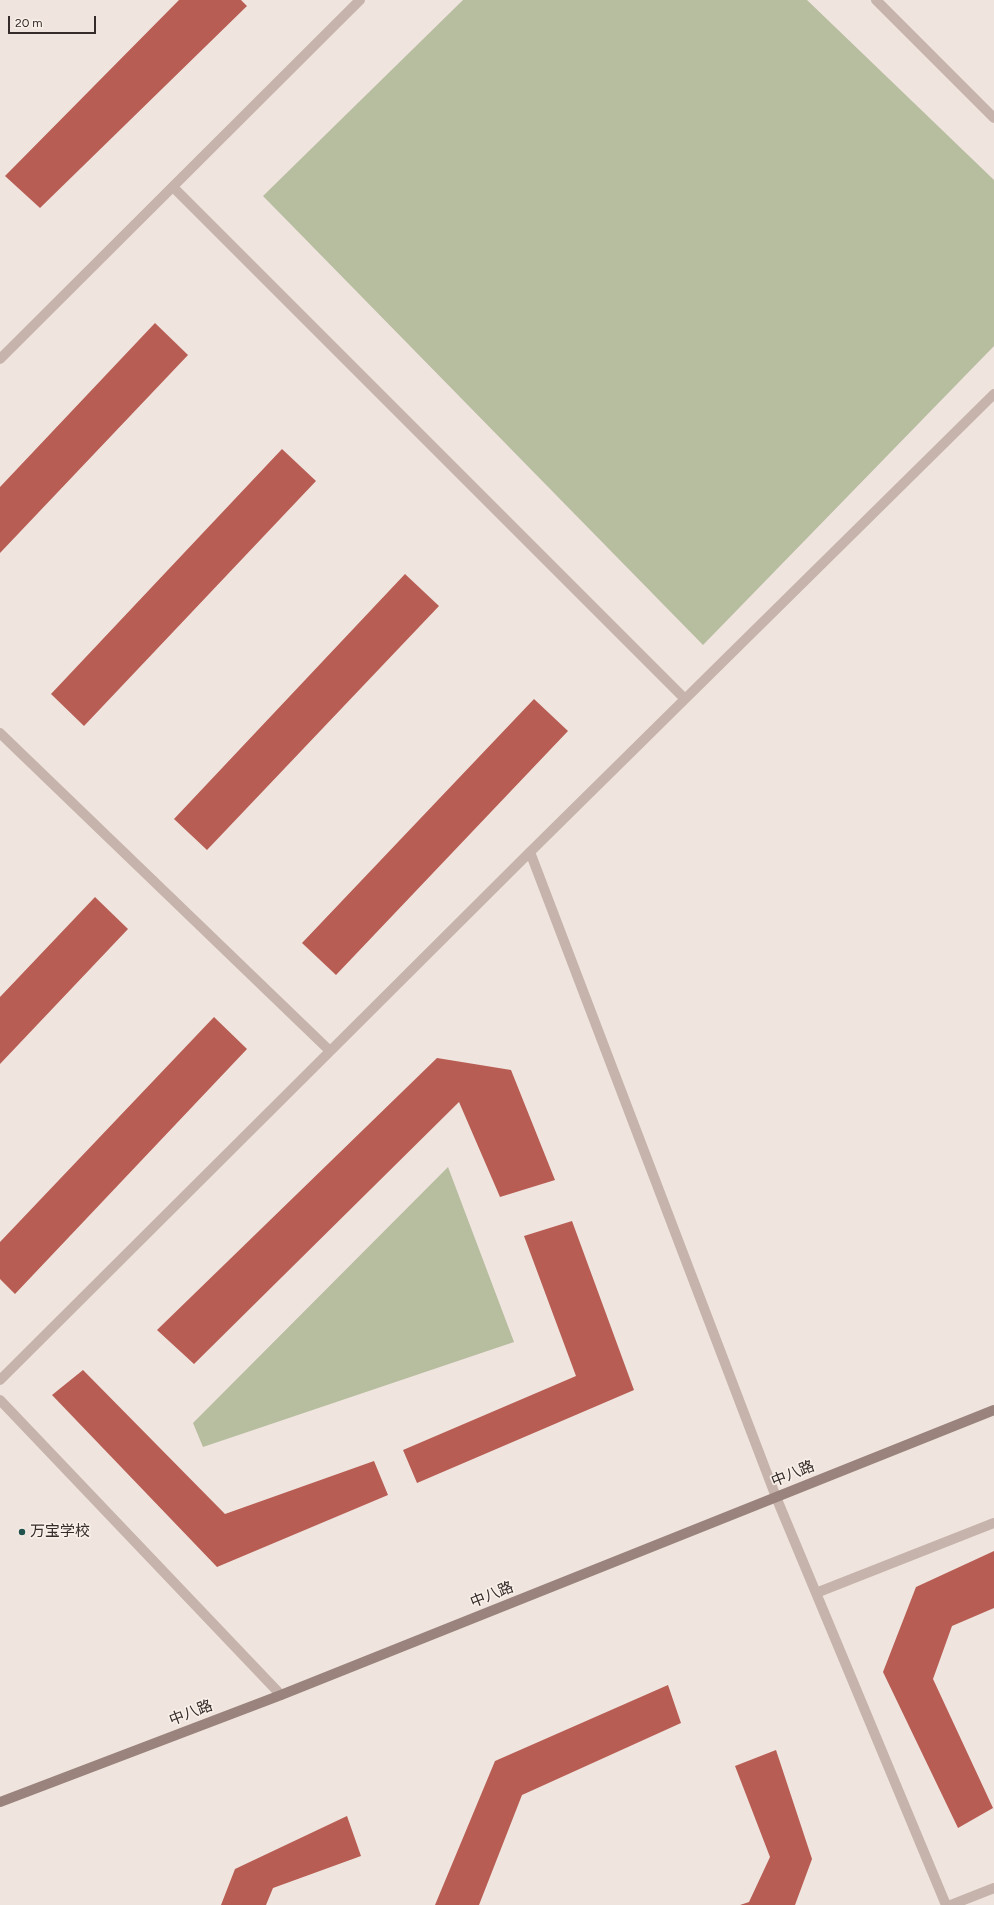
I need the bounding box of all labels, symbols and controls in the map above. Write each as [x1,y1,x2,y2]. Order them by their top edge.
scale bar [10,8,98,34]
text: 20 m [15,16,43,30]
street label: 中八路 [769,1457,817,1491]
place label: 万宝学校 [30,1523,90,1541]
marker: 万宝学校 [17,1527,27,1537]
street label: 中八路 [468,1578,516,1612]
street label: 中八路 [167,1697,215,1729]

